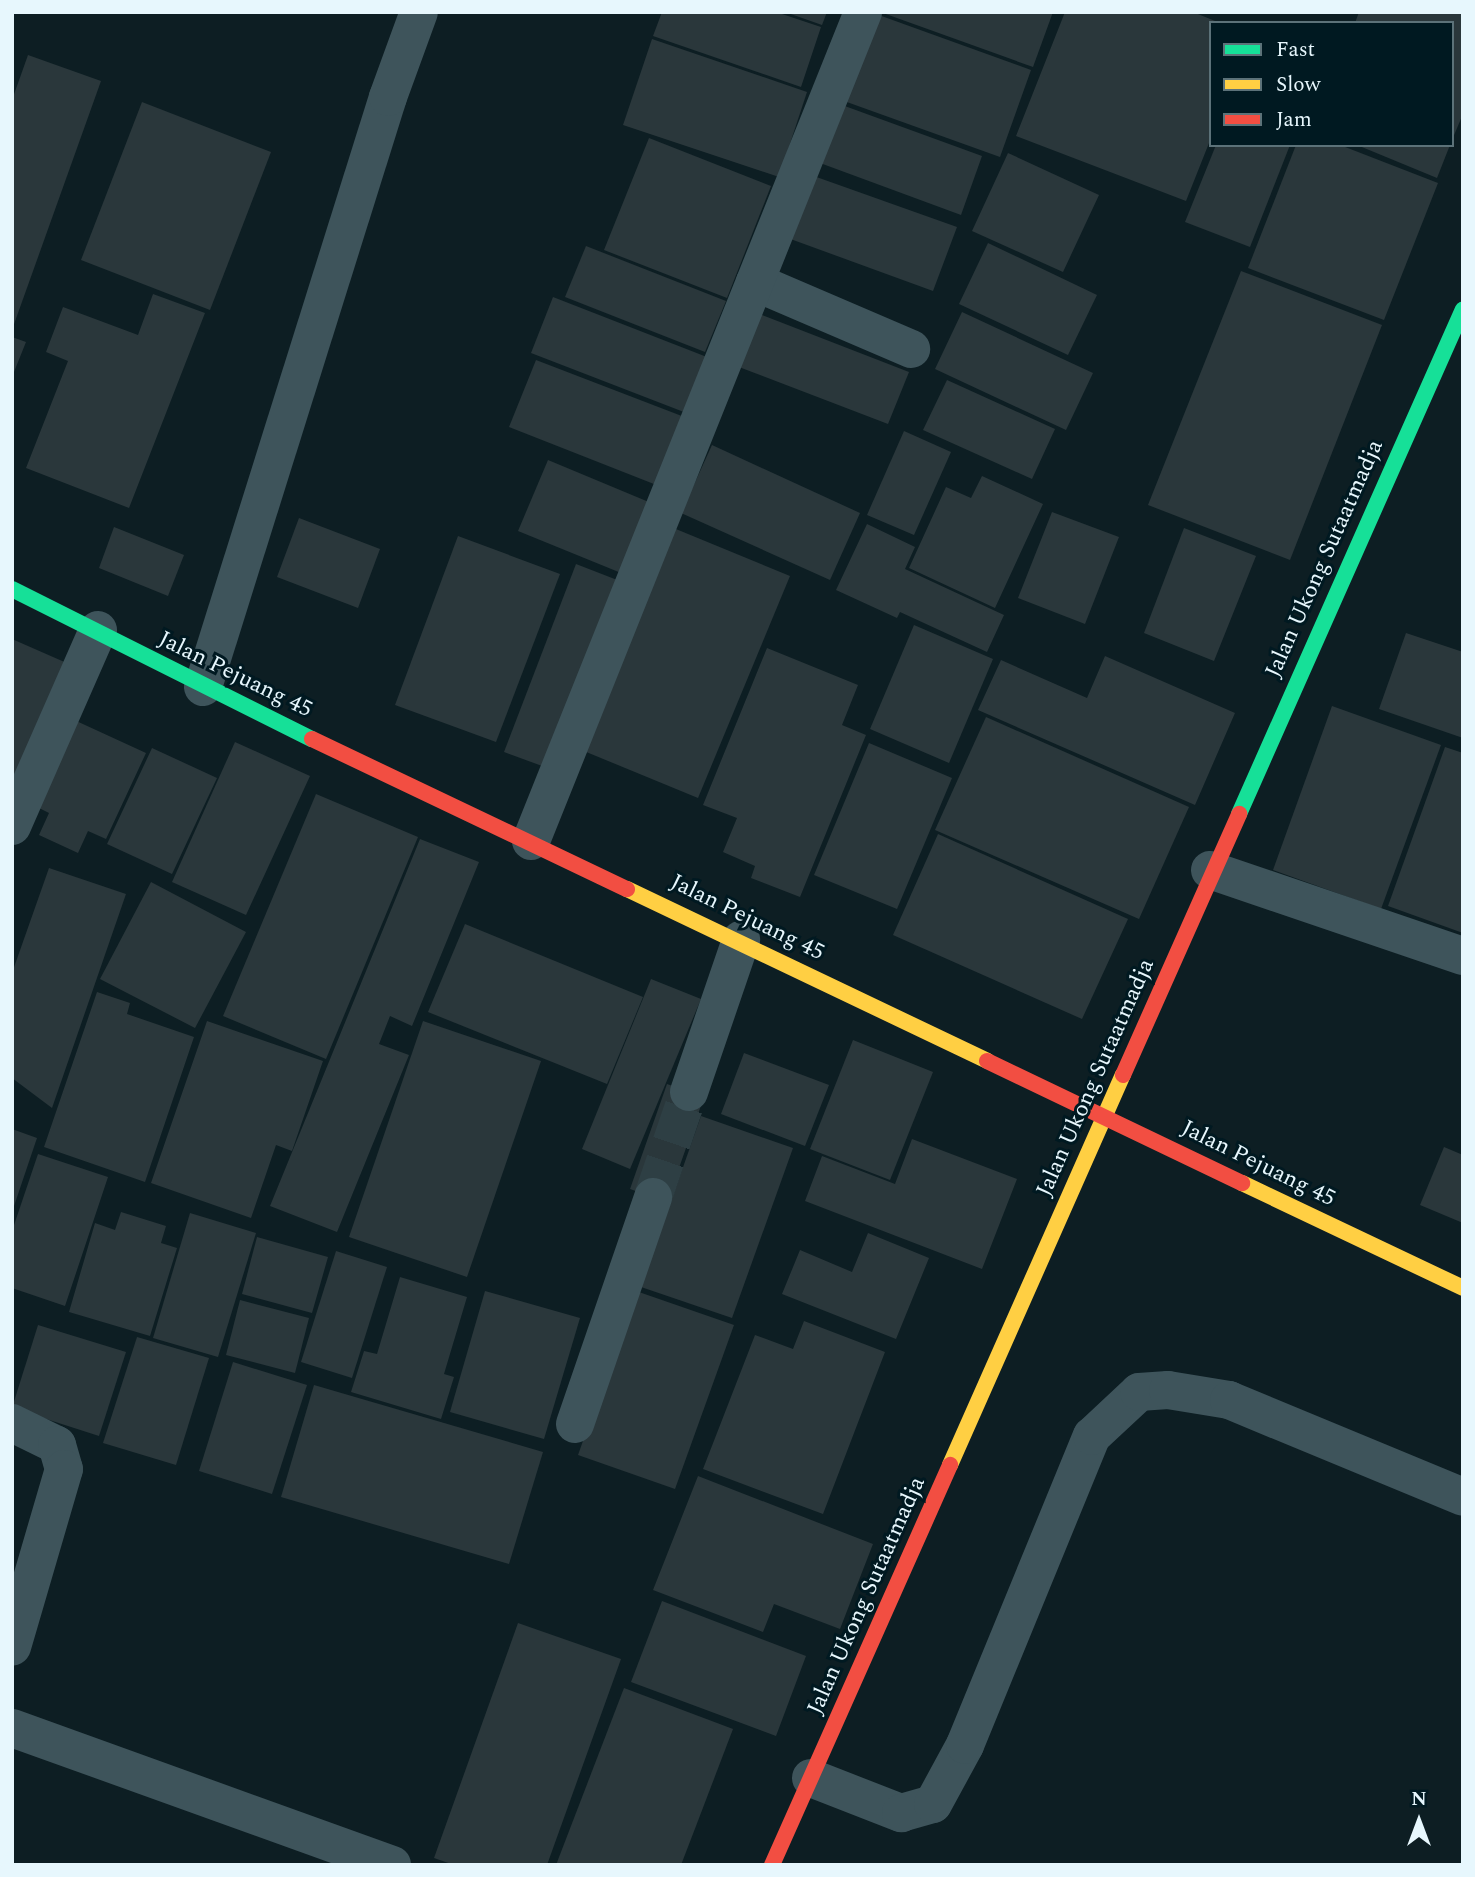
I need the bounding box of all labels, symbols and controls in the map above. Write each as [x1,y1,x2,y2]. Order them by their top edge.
legend [1209,21,1454,147]
text: Fast [1276,34,1315,66]
text: Slow [1276,69,1320,101]
text: Jam [1276,104,1312,136]
street label: Jalan Ukong Sutaatmadja [1260,436,1390,682]
street label: Jalan Pejuang 45 [154,626,316,724]
street label: Jalan Pejuang 45 [666,869,828,967]
street label: Jalan Ukong Sutaatmadja [1031,955,1161,1201]
street label: Jalan Pejuang 45 [1177,1115,1339,1213]
street label: Jalan Ukong Sutaatmadja [802,1473,932,1719]
text: N [1411,1785,1427,1814]
north arrow [1384,1786,1454,1856]

